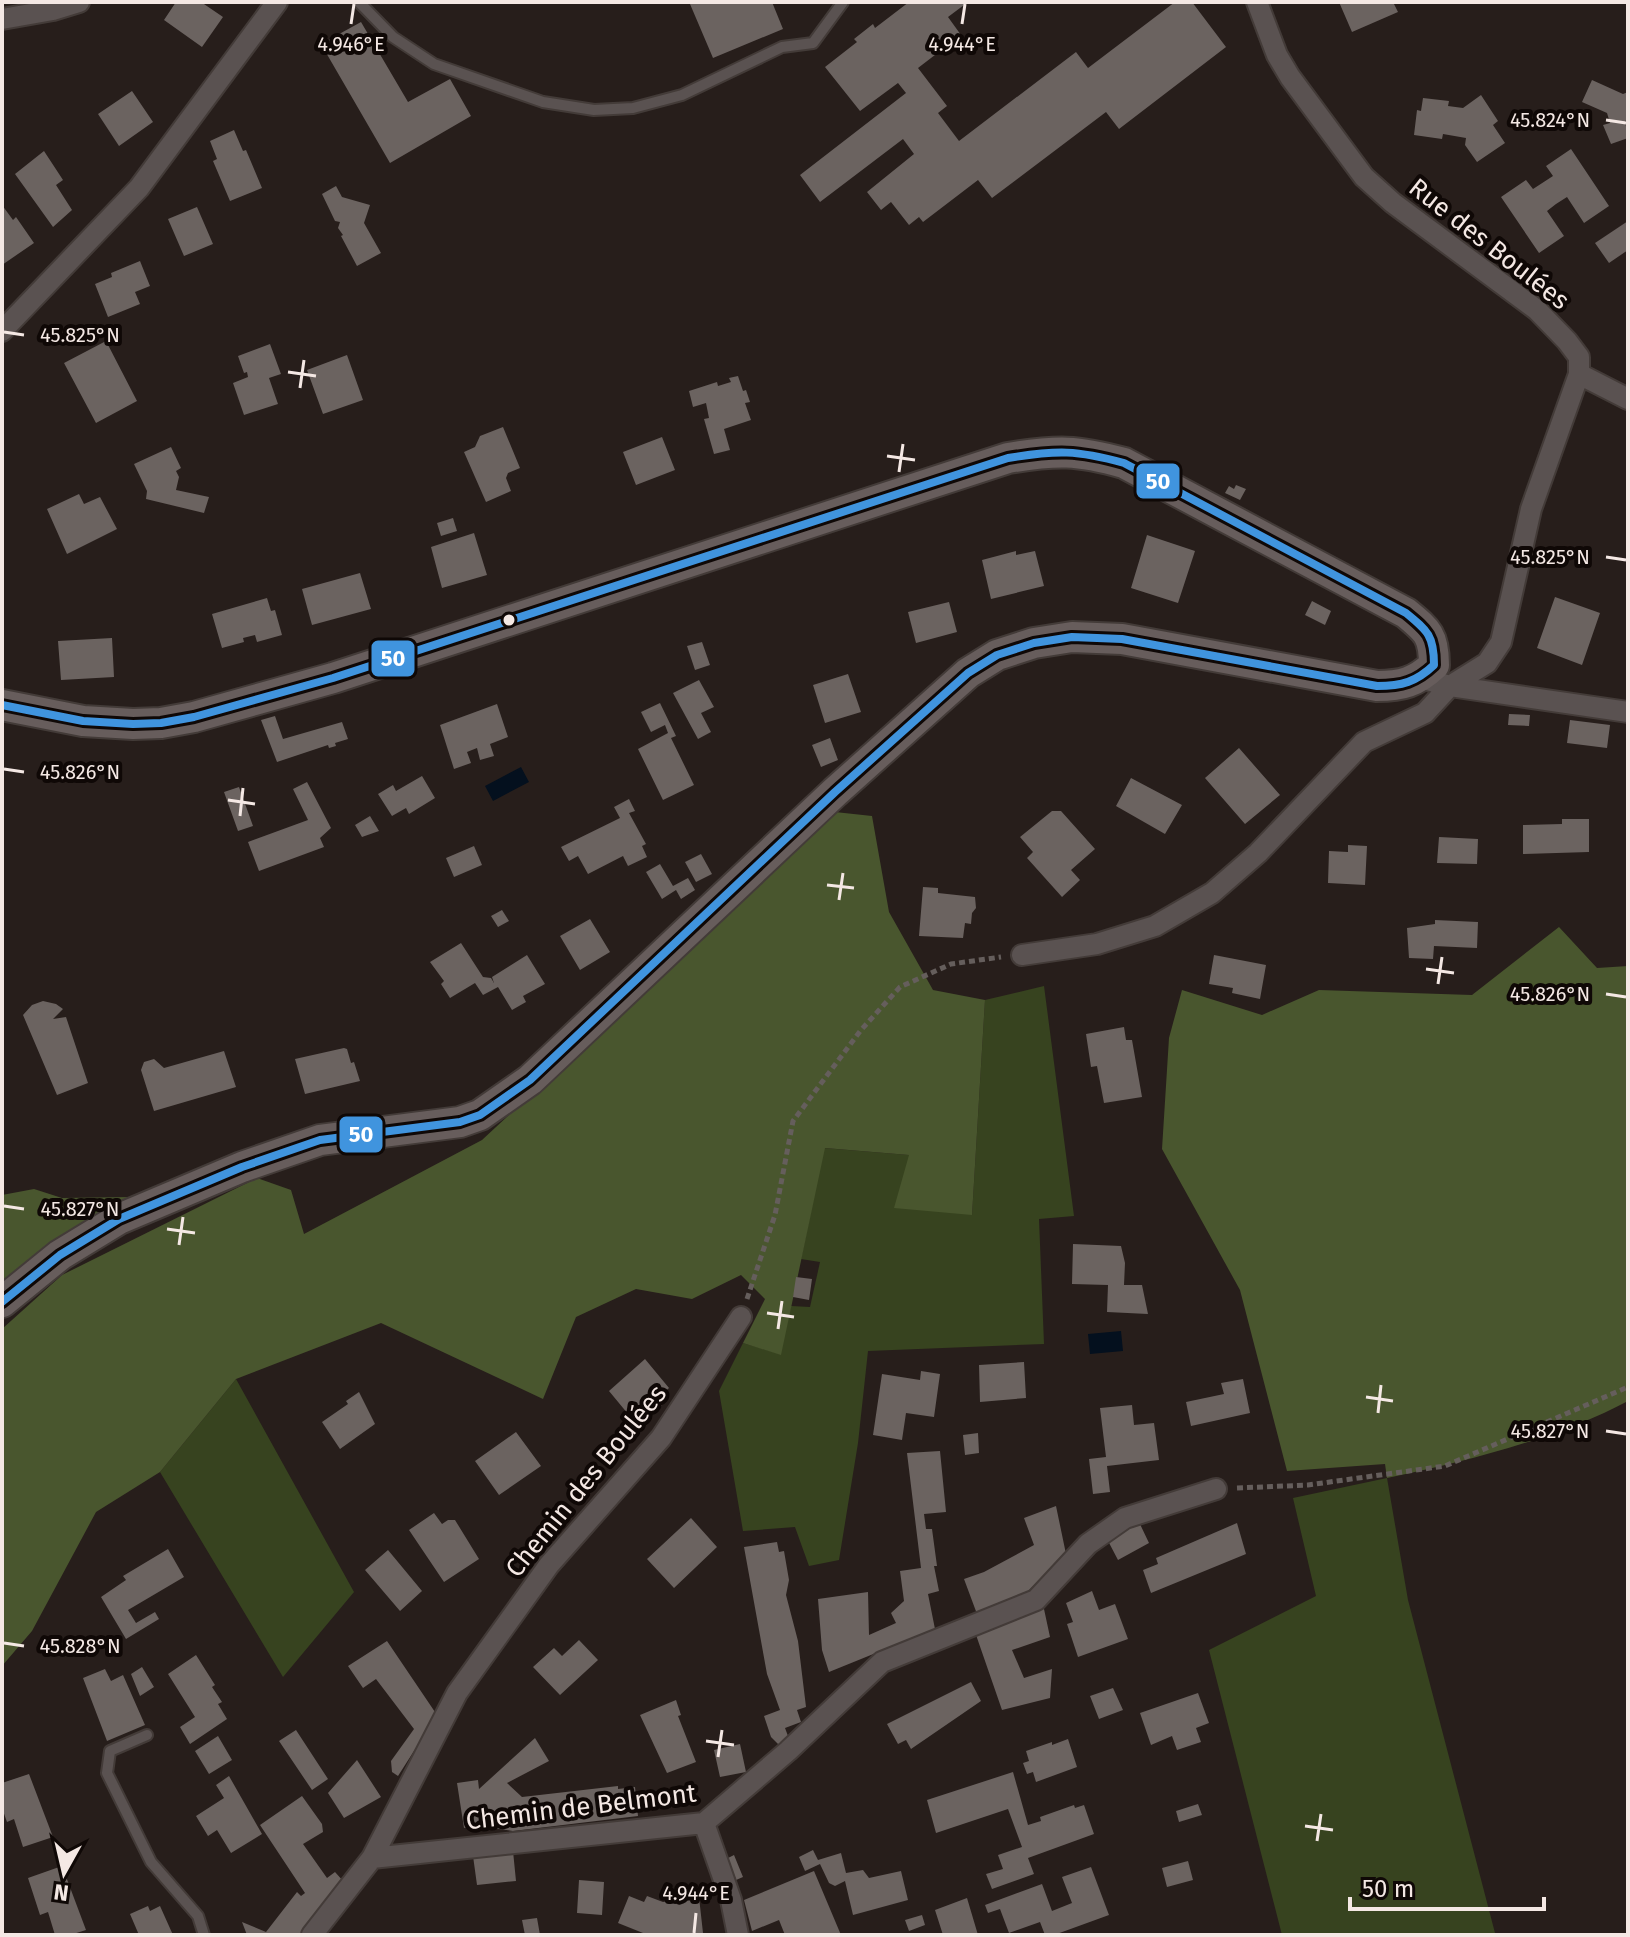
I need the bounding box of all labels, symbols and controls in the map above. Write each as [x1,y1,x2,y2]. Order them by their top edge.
text: 4.946°E [317,32,385,56]
text: 4.944°E [928,32,996,56]
text: 45.824°N [1510,108,1590,132]
street label: Rue des Boulées [1403,172,1575,316]
text: 45.825°N [40,323,120,347]
line badge: 50 [1135,462,1181,500]
text: 50 [1146,468,1170,495]
text: 45.825°N [1510,545,1590,569]
unlabelled marker [501,612,517,628]
line badge: 50 [370,639,416,678]
text: 50 [381,645,405,672]
text: 45.826°N [40,760,120,784]
text: 45.826°N [1510,982,1590,1006]
line badge: 50 [338,1115,384,1154]
text: 50 [349,1121,373,1148]
text: 45.827°N [41,1197,119,1221]
street label: Chemin des Boulées [499,1379,673,1583]
text: 45.827°N [1511,1419,1589,1443]
text: 45.828°N [39,1634,121,1658]
street label: Chemin de Belmont [464,1777,698,1837]
north arrow [24,1833,104,1913]
scale bar [1350,1861,1544,1911]
text: 50 m [1362,1875,1414,1903]
text: N [52,1878,70,1907]
text: 4.944°E [662,1881,730,1905]

